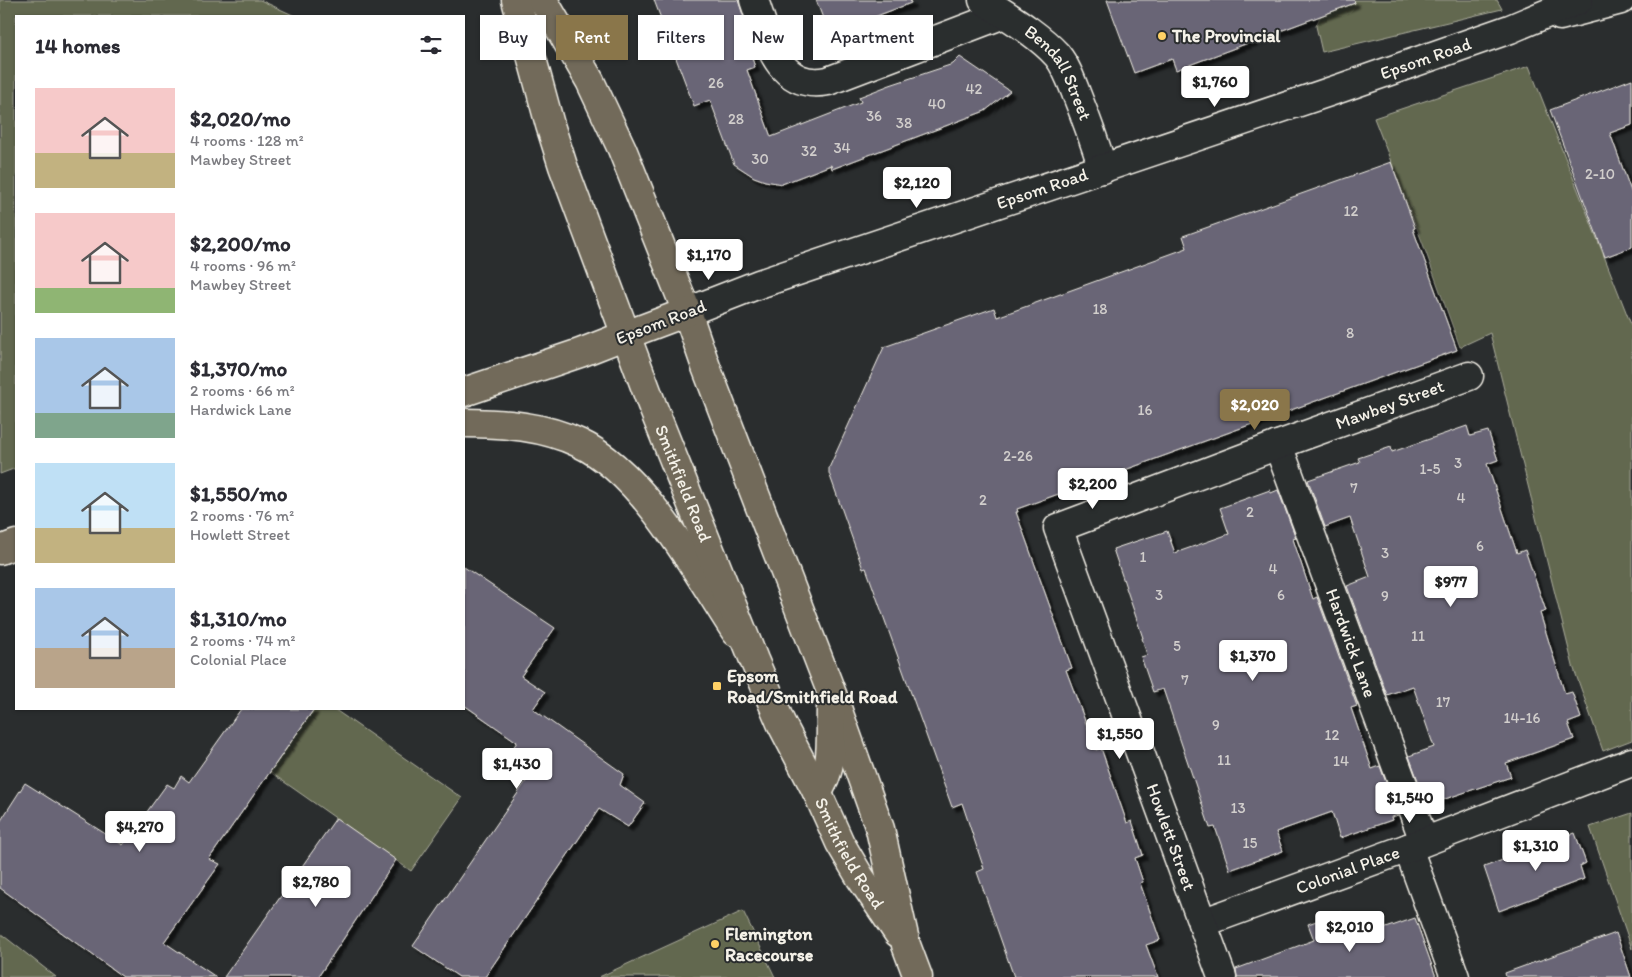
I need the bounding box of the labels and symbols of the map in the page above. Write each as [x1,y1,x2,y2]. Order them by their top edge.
street label: Bendall Street [1020,20,1097,124]
place label: The Provincial [1171,25,1281,47]
marker: The Provincial [1156,30,1168,42]
street label: Epsom Road [1377,32,1474,85]
pin: $1,760 [1174,66,1256,108]
house number: 26 [708,74,724,92]
house number: 42 [966,80,983,98]
house number: 40 [928,95,946,113]
house number: 36 [866,107,882,125]
house number: 28 [728,110,744,128]
house number: 38 [896,114,912,132]
house number: 34 [833,139,851,157]
house number: 32 [801,142,817,160]
house number: 30 [751,150,769,168]
street label: Epsom Road [994,163,1091,214]
house number: 2-10 [1585,165,1615,183]
pin: $2,120 [876,166,958,209]
house number: 12 [1344,202,1359,220]
pin: $1,170 [668,238,750,281]
street label: Epsom Road [613,295,709,349]
house number: 18 [1092,300,1108,318]
house number: 8 [1346,324,1354,342]
street label: Mawbey Street [1332,375,1447,434]
pin: $2,020 [1214,388,1296,431]
house number: 16 [1138,401,1153,419]
street label: Smithfield Road [650,422,717,545]
house number: 2-26 [1003,447,1033,465]
house number: 3 [1454,454,1462,472]
house number: 1-5 [1420,460,1441,478]
pin: $2,200 [1052,468,1134,510]
house number: 7 [1350,479,1358,497]
house number: 4 [1456,489,1466,507]
house number: 2 [979,491,987,509]
house number: 2 [1246,503,1254,521]
house number: 6 [1476,537,1484,555]
house number: 3 [1381,544,1389,562]
house number: 1 [1140,548,1147,566]
house number: 4 [1268,560,1278,578]
pin: $977 [1421,566,1481,608]
street label: Hardwick Lane [1321,585,1381,700]
house number: 3 [1155,586,1163,604]
house number: 6 [1277,586,1285,604]
house number: 9 [1381,587,1389,605]
house number: 11 [1411,627,1425,645]
house number: 5 [1173,637,1181,655]
pin: $1,370 [1212,640,1294,682]
place label: Epsom Road/Smithfield Road [727,665,898,708]
house number: 7 [1181,671,1189,689]
marker: Epsom Road/Smithfield Road [711,680,723,692]
house number: 17 [1436,693,1451,711]
house number: 14-16 [1504,709,1541,727]
house number: 9 [1212,716,1220,734]
pin: $1,550 [1079,718,1161,760]
house number: 12 [1325,726,1340,744]
pin: $1,430 [476,748,558,790]
house number: 11 [1217,751,1231,769]
house number: 14 [1333,752,1349,770]
street label: Howlett Street [1141,780,1201,894]
pin: $1,540 [1369,782,1451,824]
street label: Smithfield Road [810,794,889,913]
house number: 13 [1230,799,1246,817]
pin: $4,270 [99,810,181,853]
pin: $1,310 [1495,830,1577,872]
house number: 15 [1243,834,1258,852]
street label: Colonial Place [1293,841,1403,899]
pin: $2,780 [275,866,357,908]
pin: $2,010 [1309,910,1391,953]
place label: Flemington Racecourse [725,923,814,966]
marker: Flemington Racecourse [709,938,721,950]

